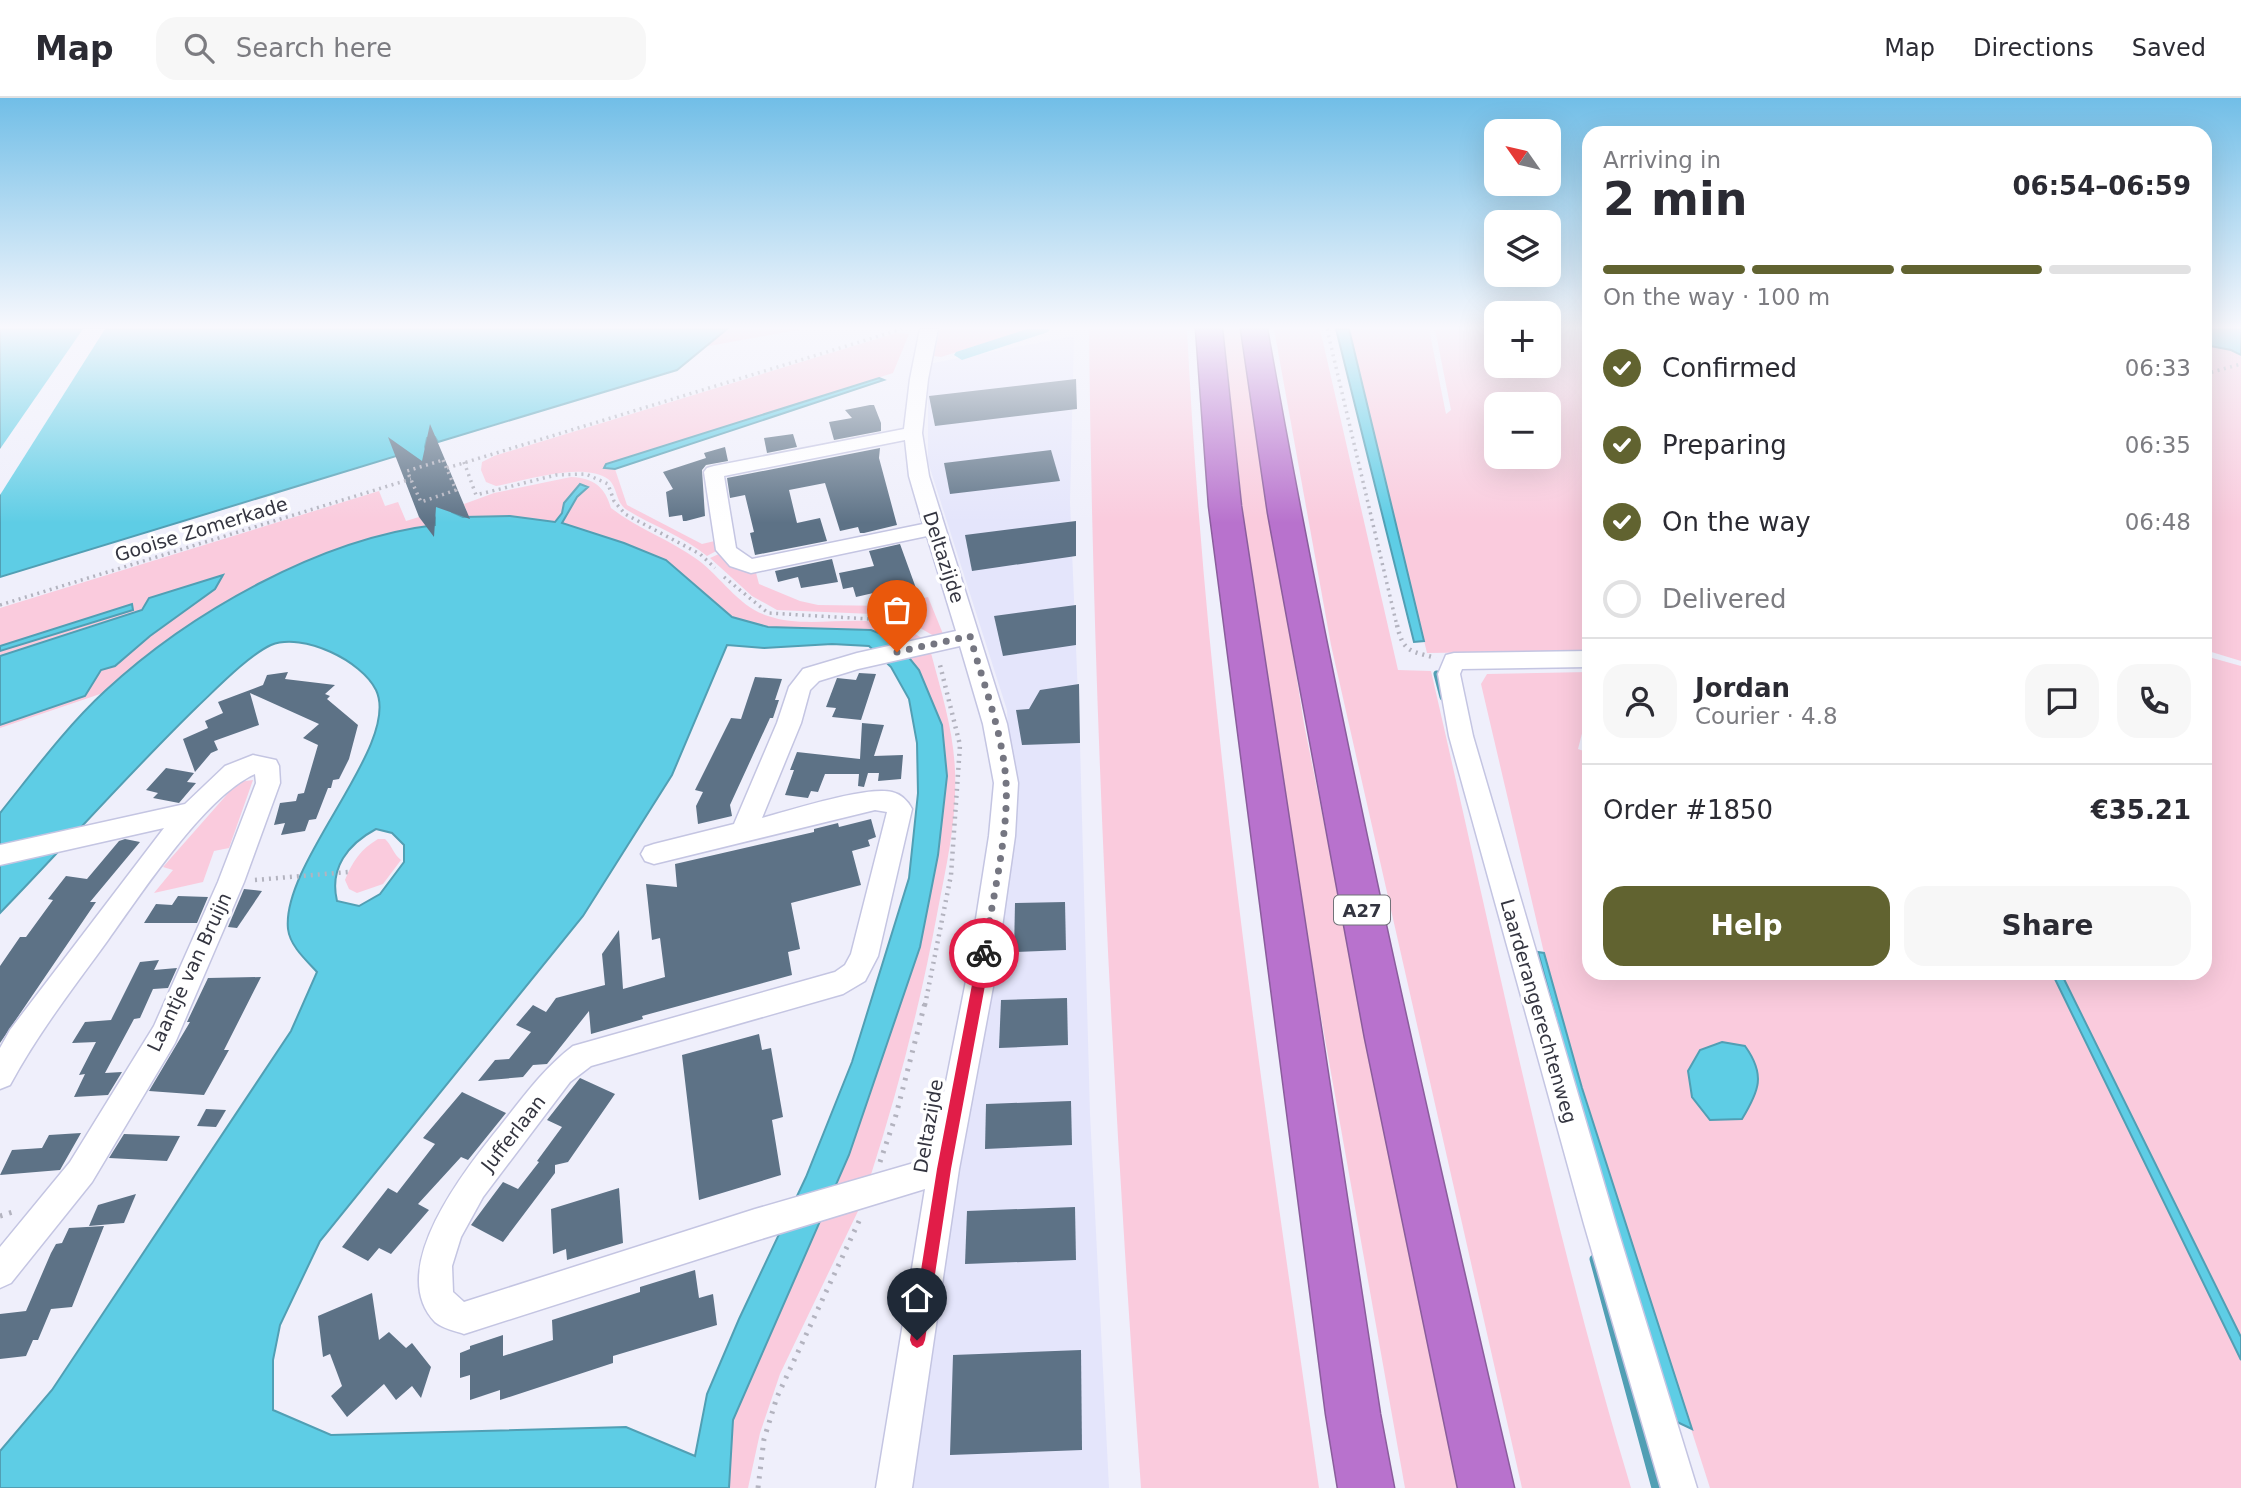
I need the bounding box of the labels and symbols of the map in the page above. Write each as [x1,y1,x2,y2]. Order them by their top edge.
north arrow [1484,119,1561,196]
street label: Gooise Zomerkade [112,492,290,566]
street label: Deltazijde [919,508,969,606]
pin [867,580,927,652]
street label: Laantje van Bruijn [143,889,235,1055]
road number: A27 [1334,896,1390,924]
street label: Laarderangerechtenweg [1496,896,1582,1126]
courier [949,918,1019,988]
street label: Deltazijde [909,1077,947,1175]
street label: Jufferlaan [476,1090,550,1176]
pin [887,1268,947,1340]

